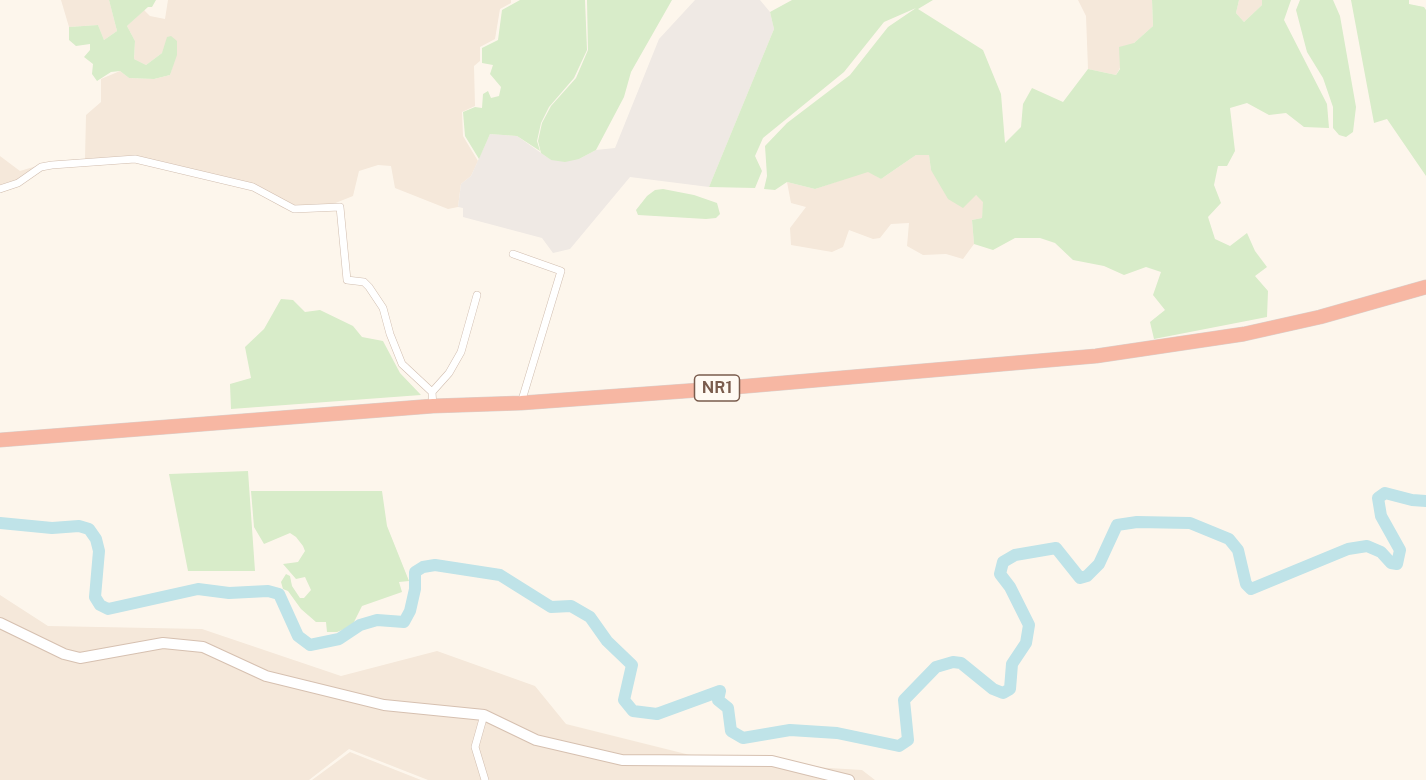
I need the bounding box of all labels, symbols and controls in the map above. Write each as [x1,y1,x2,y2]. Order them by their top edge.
road number: NR1 [694,375,740,401]

